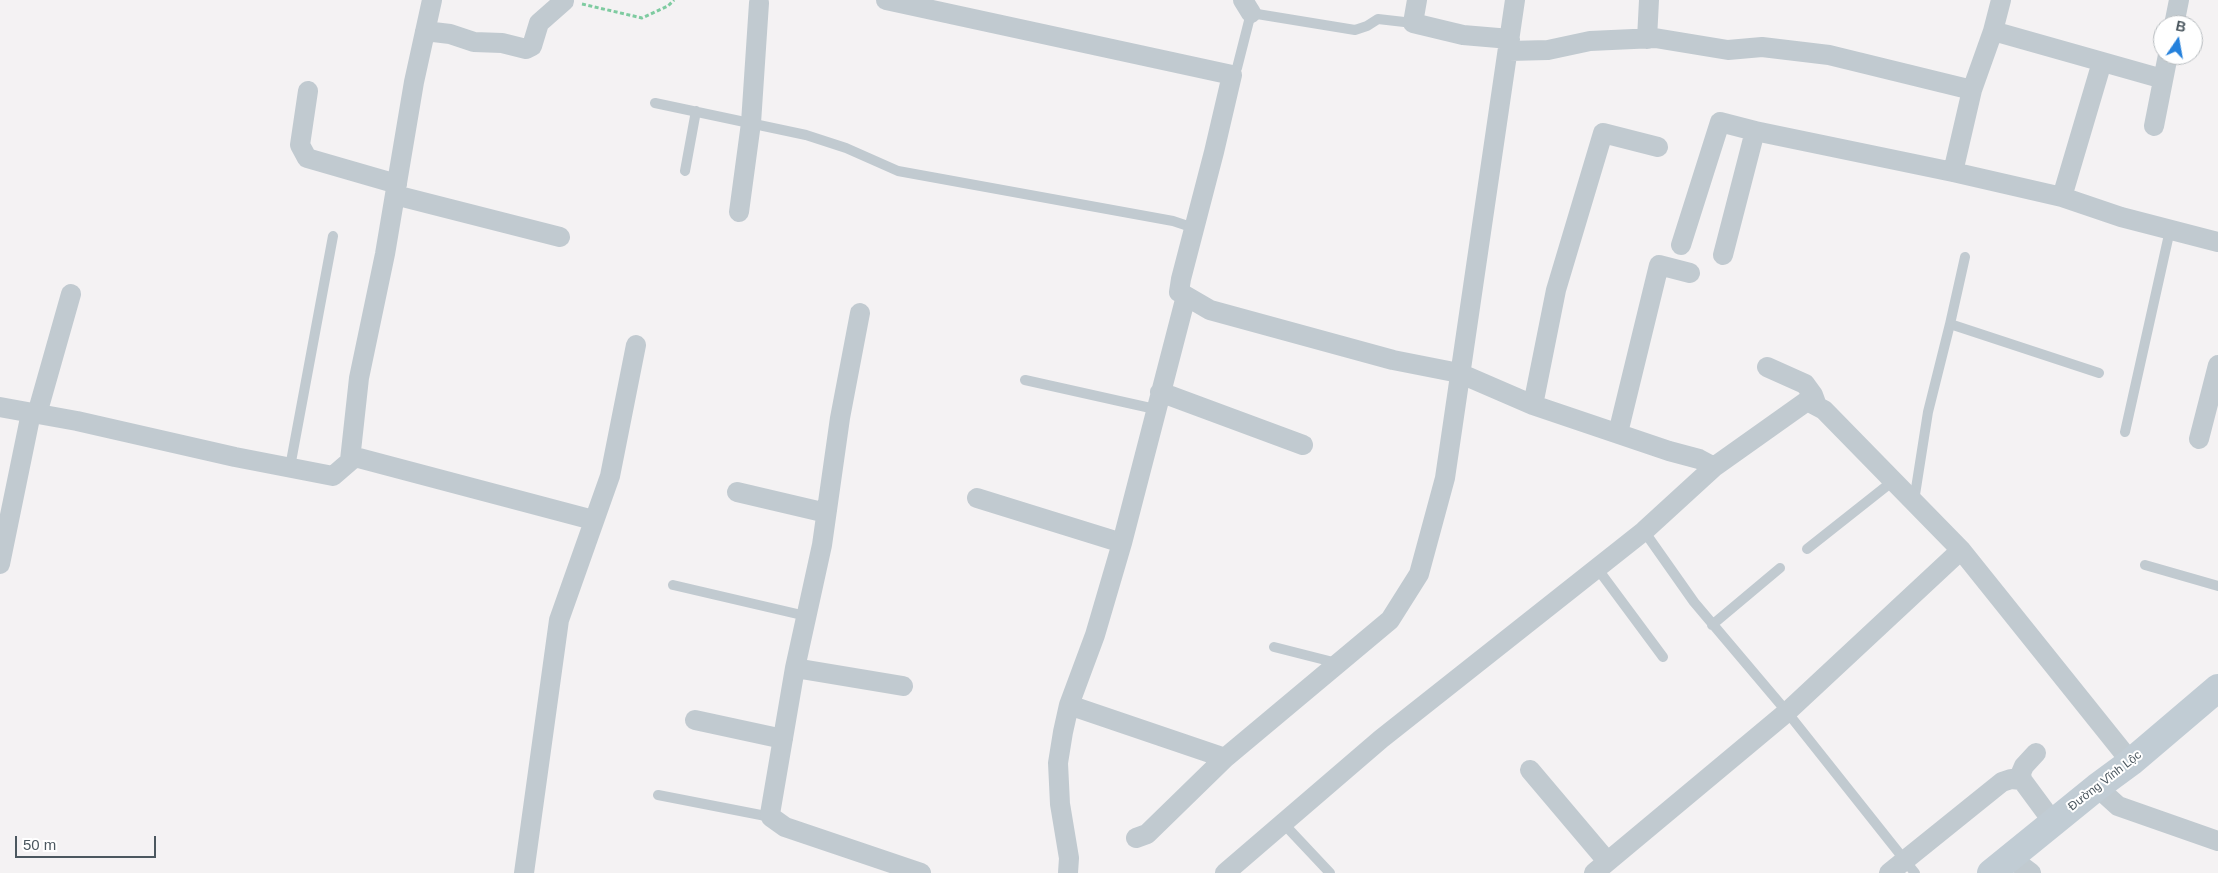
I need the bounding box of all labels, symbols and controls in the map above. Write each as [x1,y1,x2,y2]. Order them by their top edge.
north arrow [2153,15,2203,65]
text: B [2174,17,2188,35]
street label: Đường Vĩnh Lộc [2066,748,2144,814]
scale bar [18,826,159,858]
text: 50 m [23,836,56,853]

